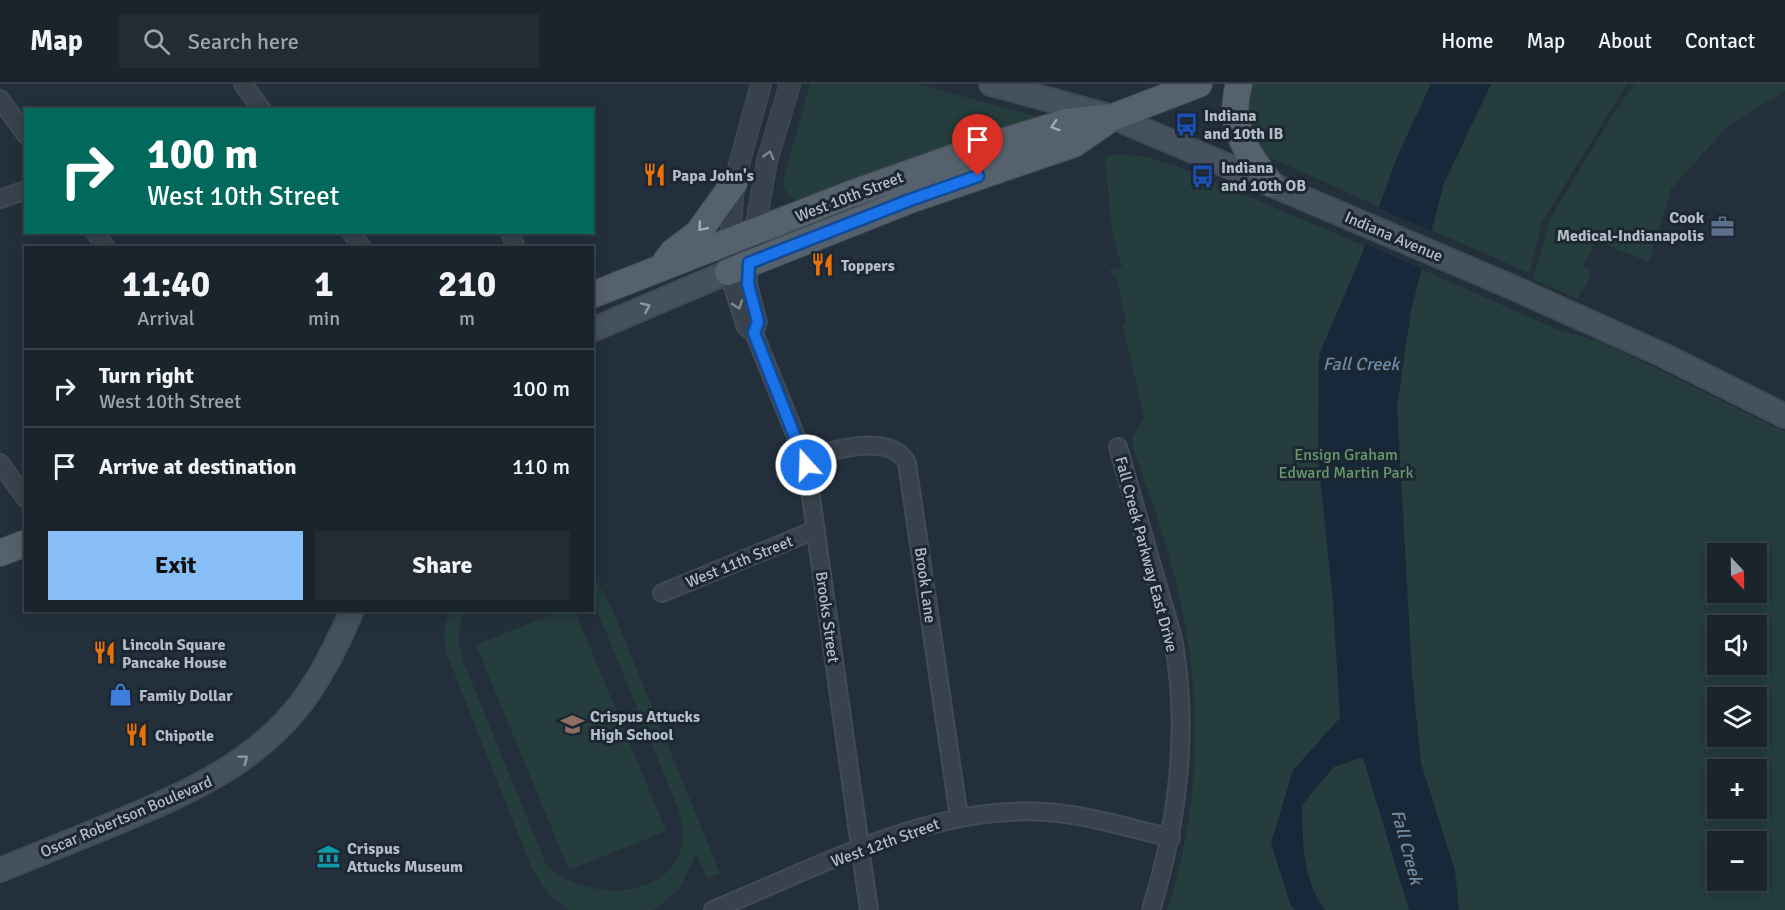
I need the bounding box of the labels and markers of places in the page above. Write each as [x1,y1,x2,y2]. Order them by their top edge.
place label: Indiana and 10th IB [1204,106,1284,144]
bus stop icon: Indiana and 10th IB [1173,111,1199,137]
pin [952,114,1003,176]
place label: Indiana and 10th OB [1221,158,1306,196]
restaurant icon: Papa John's [641,162,667,188]
bus stop icon: Indiana and 10th OB [1190,163,1216,189]
place label: Papa John's [672,166,754,186]
place label: Cook Medical-Indianapolis [1557,208,1705,246]
office icon: Cook Medical-Indianapolis [1709,213,1735,239]
restaurant icon: Toppers [810,252,836,278]
place label: Toppers [841,256,895,276]
place label: Lincoln Square Pancake House [122,635,227,673]
restaurant icon: Lincoln Square Pancake House [91,640,117,666]
shop icon: Family Dollar [108,682,134,708]
place label: Family Dollar [139,686,233,706]
place label: Crispus Attucks High School [590,707,700,745]
school or university icon: Crispus Attucks High School [559,712,585,738]
restaurant icon: Chipotle [124,722,150,748]
place label: Chipotle [155,726,214,746]
place label: Crispus Attucks Museum [347,839,463,877]
museum icon: Crispus Attucks Museum [316,844,342,870]

